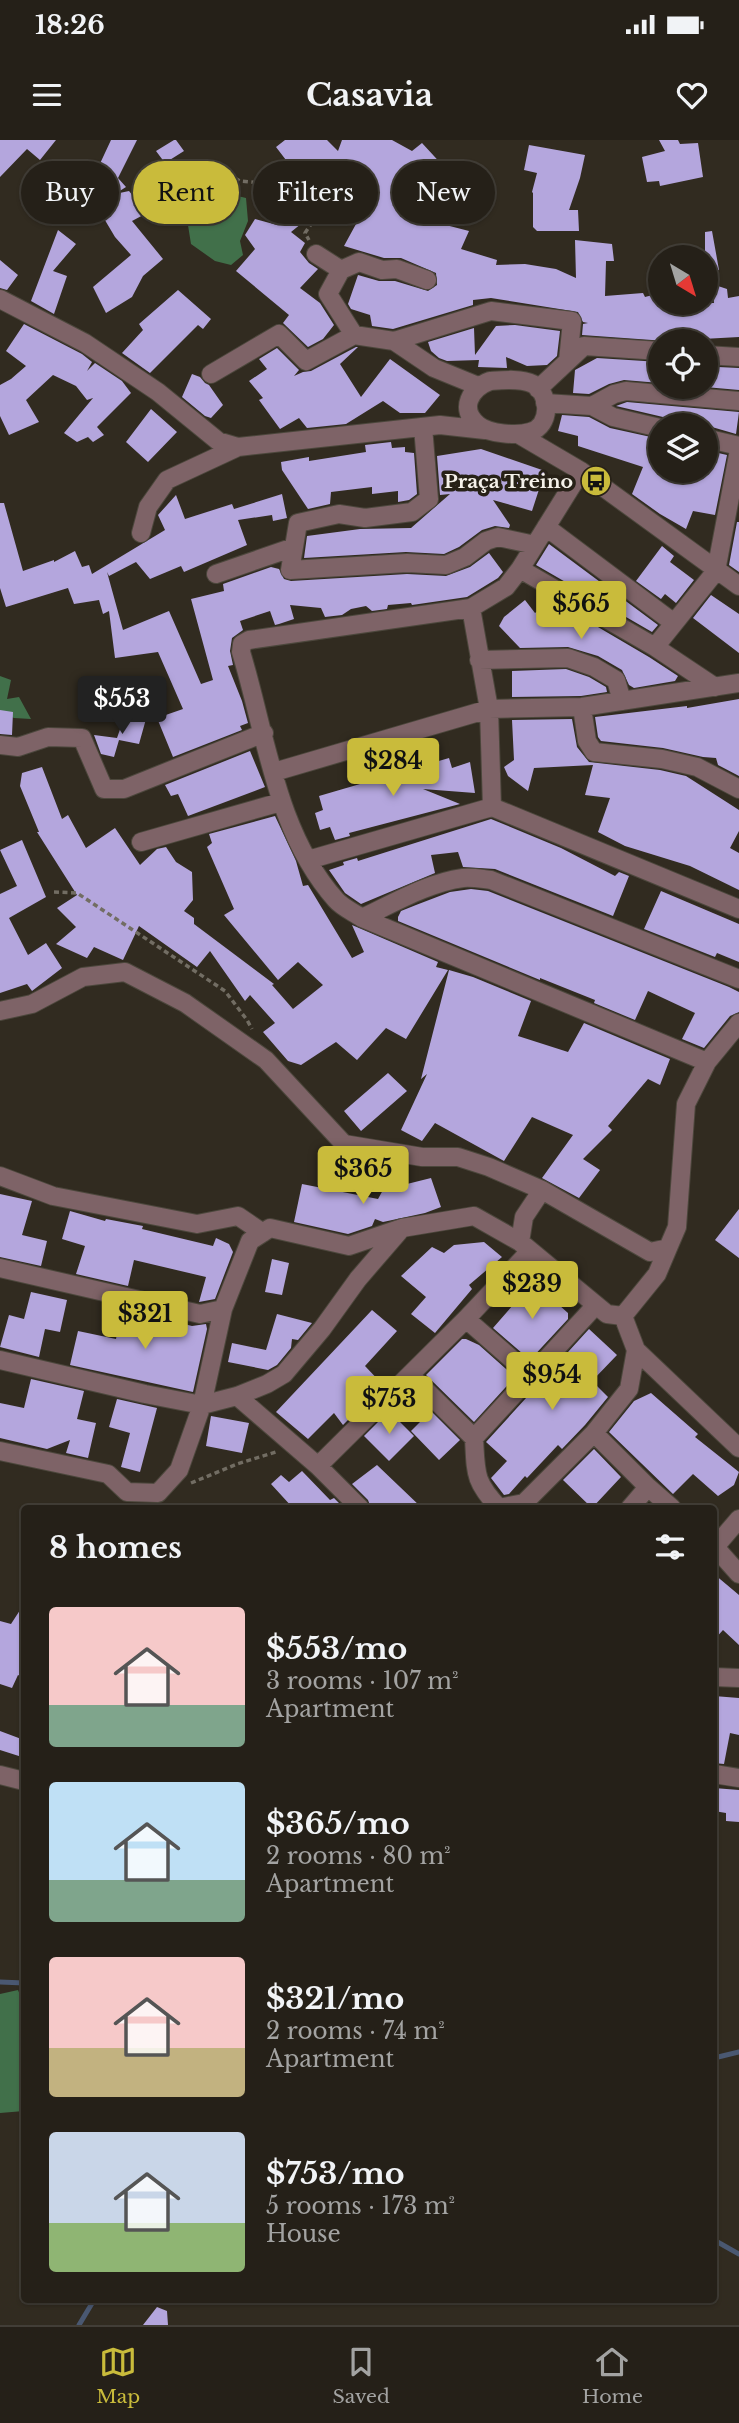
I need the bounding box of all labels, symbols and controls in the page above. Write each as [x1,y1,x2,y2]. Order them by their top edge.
text: 18:26 [35,9,105,41]
text: Casavia [306,75,433,115]
icon: menu [28,76,66,114]
icon: heart [673,76,711,114]
chip: Buy [21,161,119,224]
chip: Rent [133,161,239,224]
chip: Filters [253,161,378,224]
chip: New [392,161,495,224]
north arrow [648,245,718,315]
map controls [648,245,718,483]
button: locate [648,329,718,399]
button: layers [648,413,718,483]
bus stop icon: Praça Treino [579,464,613,498]
place label: Praça Treino [444,470,573,493]
pin: $565 [540,582,622,641]
text: $565 [552,590,610,618]
pin: $553 [81,676,163,736]
text: $553 [94,685,150,713]
pin: $284 [352,738,434,798]
text: $284 [363,747,423,775]
pin: $365 [322,1146,404,1206]
text: $365 [334,1155,392,1183]
pin: $239 [491,1262,573,1321]
text: $239 [502,1270,562,1298]
pin: $321 [104,1292,186,1351]
text: $321 [118,1300,172,1328]
pin: $954 [511,1352,593,1412]
text: $954 [522,1361,582,1389]
pin: $753 [348,1376,430,1436]
text: $753 [362,1385,416,1413]
icon: filters [651,1528,689,1566]
text: 8 homes [49,1529,182,1566]
text: $553/mo [266,1630,407,1667]
icon: home [105,1635,189,1719]
text: 3 rooms · 107 m² [266,1667,459,1695]
text: Apartment [266,1695,394,1723]
text: $365/mo [266,1805,410,1842]
icon: home [105,1810,189,1894]
text: 2 rooms · 80 m² [266,1842,451,1870]
text: Apartment [266,1870,394,1898]
text: $321/mo [266,1980,404,2017]
icon: home [105,1985,189,2069]
text: 2 rooms · 74 m² [266,2017,445,2045]
text: Apartment [266,2045,394,2073]
text: $753/mo [266,2155,405,2192]
icon: home [105,2160,189,2244]
text: 5 rooms · 173 m² [266,2192,455,2220]
text: House [266,2220,341,2248]
tab: Map [96,2343,140,2408]
tab: Saved [333,2343,390,2408]
tab: Home [582,2343,643,2408]

